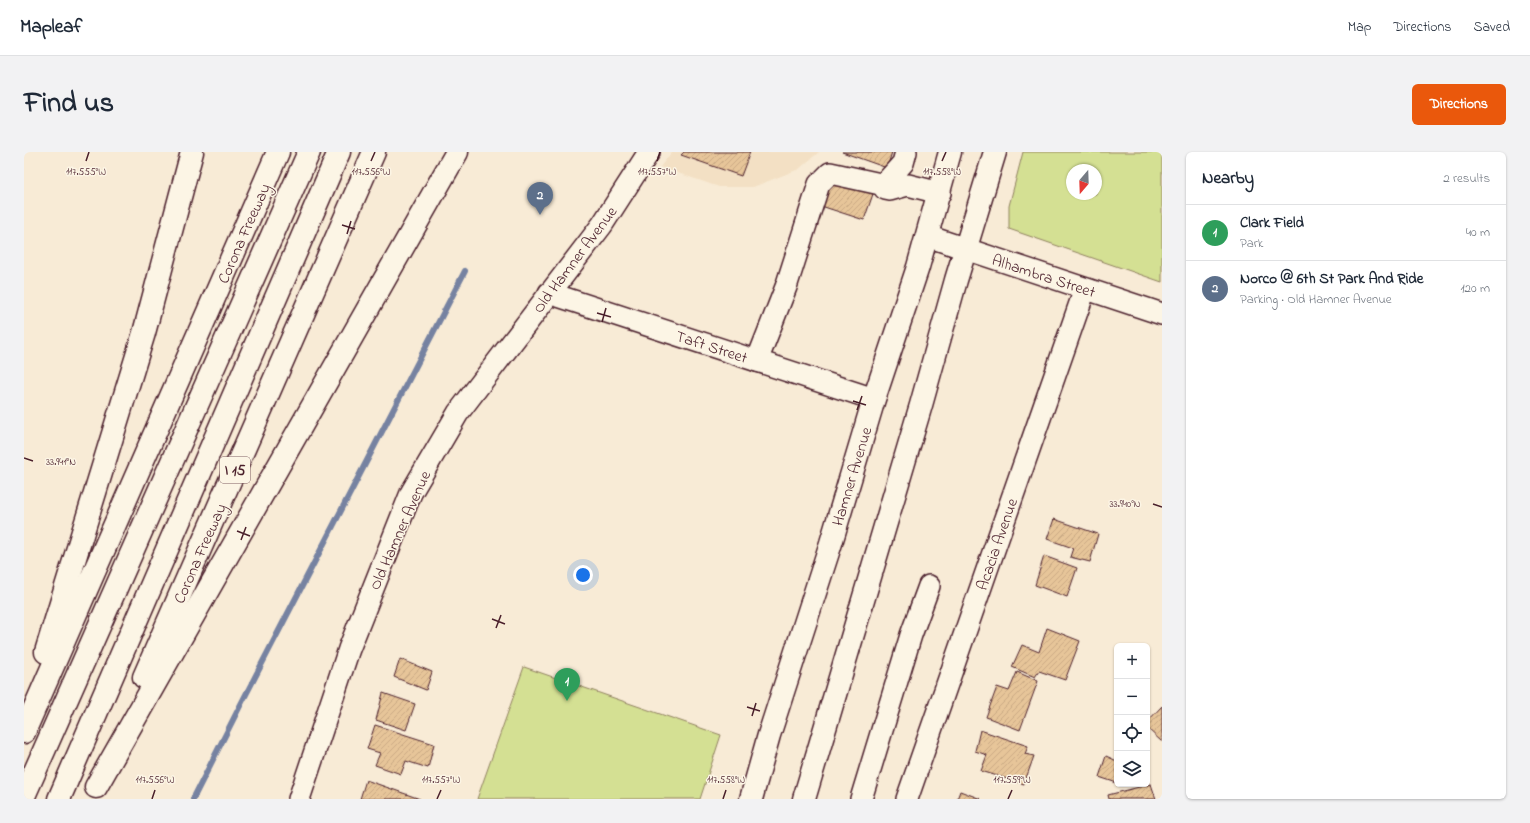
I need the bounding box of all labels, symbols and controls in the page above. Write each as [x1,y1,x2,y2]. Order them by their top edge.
text: Mapleaf [20,14,82,41]
text: Map [1348,17,1371,38]
text: Directions [1393,17,1451,38]
text: Saved [1473,17,1510,38]
text: Find us [24,84,114,125]
button: Directions [1412,84,1506,125]
north arrow [1066,164,1102,200]
text: 117.555°W [66,165,106,180]
text: 117.556°W [352,165,391,180]
text: 117.557°W [638,165,677,180]
text: 117.558°W [923,165,961,180]
text: Nearby [1202,166,1254,191]
text: 2 results [1443,169,1490,188]
street label: Corona Freeway [212,180,278,288]
pin: 2 [527,182,553,215]
street label: Old Hamner Avenue [527,201,624,319]
text: Clark Field [1240,212,1304,234]
text: 1 [1213,223,1217,242]
text: 40 m [1466,223,1490,242]
text: Park [1240,234,1264,253]
street label: Alhambra Street [989,249,1099,305]
text: Norco @ 6th St Park And Ride [1240,268,1424,290]
text: 2 [1212,279,1218,298]
text: 120 m [1460,279,1490,298]
text: Parking · Old Hamner Avenue [1240,290,1392,309]
street label: Taft Street [672,325,751,371]
street label: Hamner Avenue [826,423,880,529]
text: 33.941°N [46,455,76,470]
road number: I 15 [220,457,250,483]
street label: Old Hamner Avenue [364,467,438,594]
street label: Acacia Avenue [971,495,1025,594]
text: 33.940°N [1109,497,1141,512]
street label: Corona Freeway [168,500,234,608]
your location [573,565,593,585]
map controls [1114,643,1150,787]
button: + [1114,643,1150,679]
pin: 1 [554,668,580,701]
button: − [1114,679,1150,715]
button: locate [1114,715,1150,751]
button: layers [1114,751,1150,787]
text: 117.556°W [136,773,175,788]
text: 117.557°W [422,773,461,788]
text: 117.558°W [707,773,745,788]
text: 117.559°W [993,773,1031,788]

